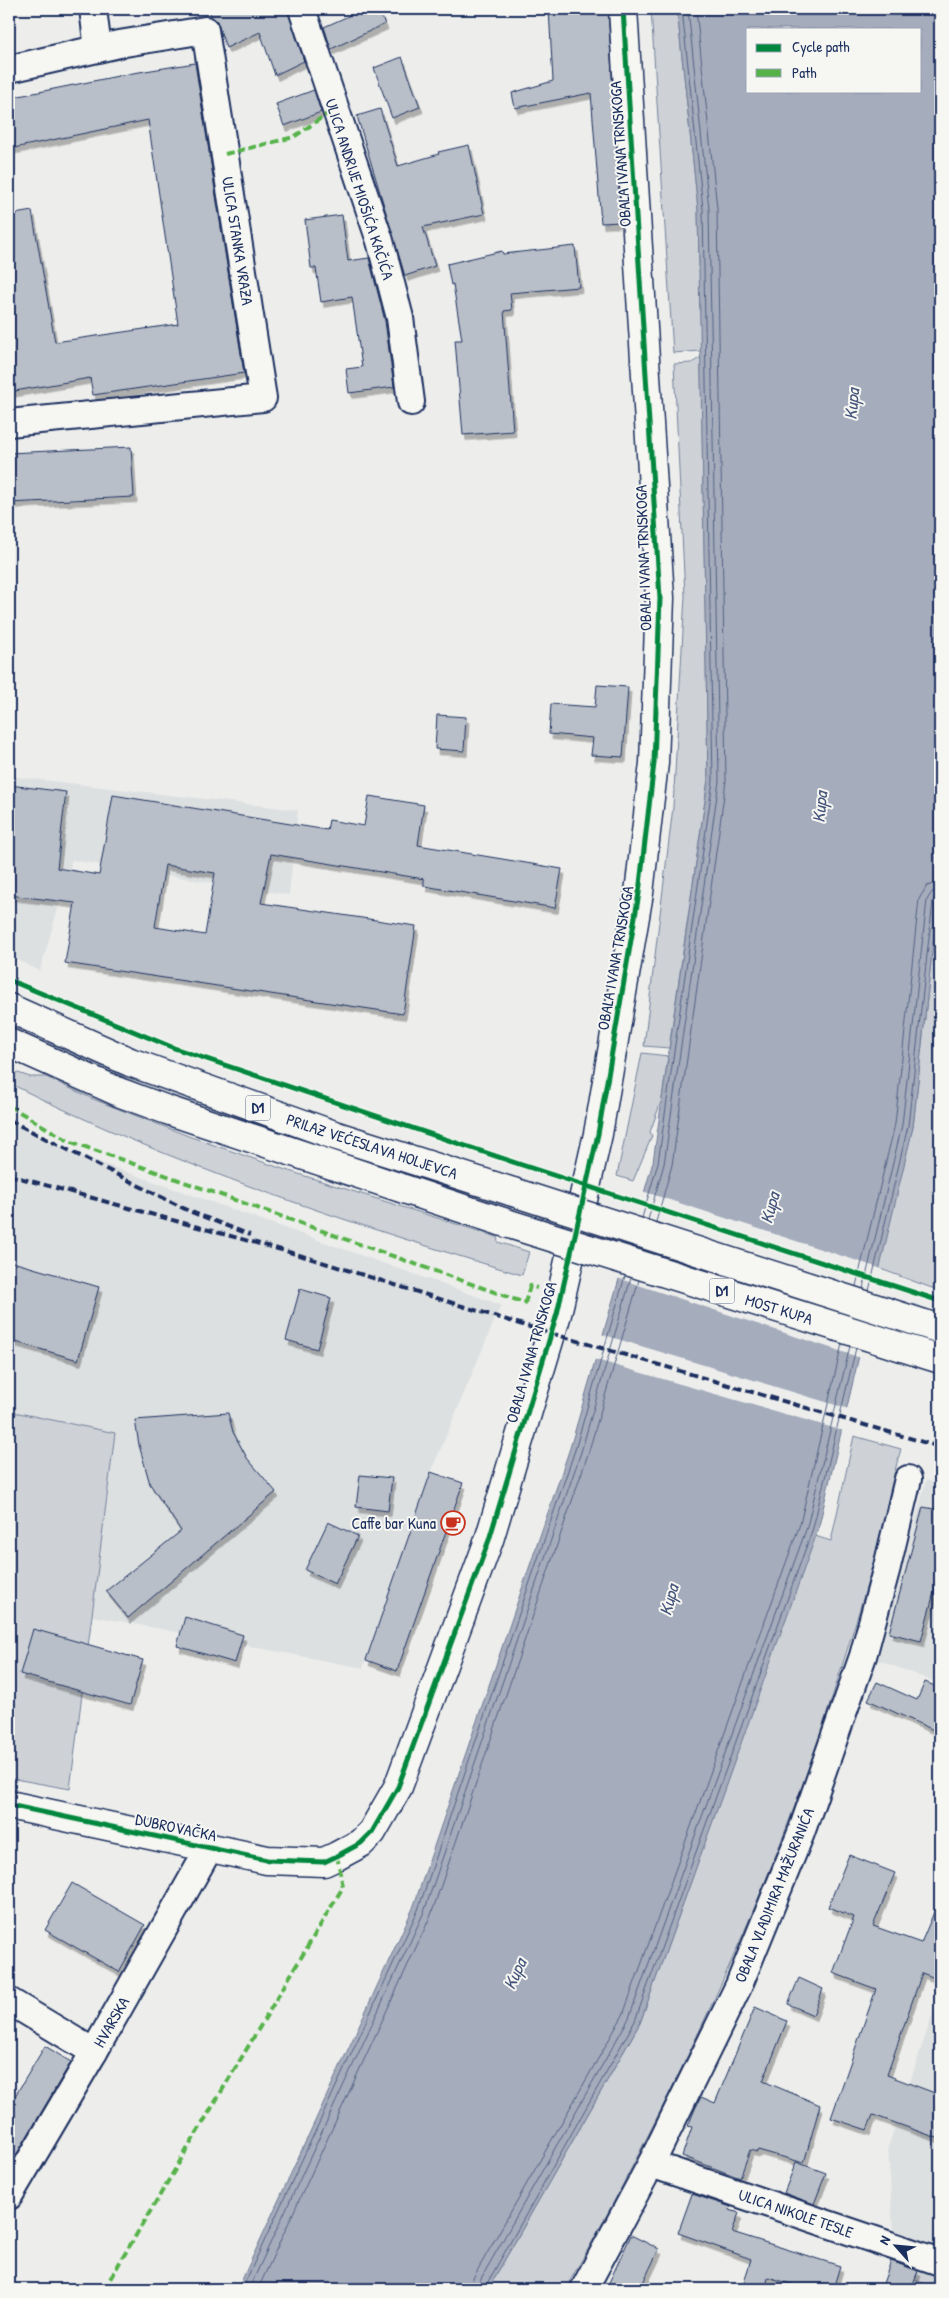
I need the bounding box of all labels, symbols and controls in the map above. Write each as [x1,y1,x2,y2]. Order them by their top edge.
legend [746,28,922,92]
text: Cycle path [792,36,850,57]
text: Path [792,62,817,83]
street label: OBALA IVANA TRNSKOGA [604,80,636,228]
street label: ULICA ANDRIJE MIOŠIĆA KAČIĆA [320,96,400,283]
street label: ULICA STANKA VRAZA [217,175,259,307]
water label: Kupa [838,385,865,421]
street label: OBALA IVANA TRNSKOGA [629,484,657,631]
water label: Kupa [806,788,833,824]
street label: OBALA IVANA TRNSKOGA [591,884,639,1032]
road number: D1 [246,1096,270,1120]
street label: PRILAZ VEĆESLAVA HOLJEVCA [284,1108,461,1184]
water label: Kupa [753,1188,786,1226]
road number: D1 [710,1278,734,1304]
street label: OBALA IVANA TRNSKOGA [500,1279,562,1425]
street label: MOST KUPA [743,1288,816,1330]
cafe icon: Caffe bar Kuna [440,1510,466,1536]
place label: Caffe bar Kuna [352,1512,436,1534]
water label: Kupa [652,1580,685,1618]
street label: OBALA VLADIMIRA MAŽURANIĆA [729,1804,819,1986]
street label: DUBROVAČKA [133,1808,219,1846]
water label: Kupa [497,1953,533,1993]
street label: HVARSKA [88,1992,134,2051]
street label: ULICA NIKOLE TESLE [736,2183,856,2243]
north arrow [872,2220,922,2270]
text: N [874,2232,894,2248]

